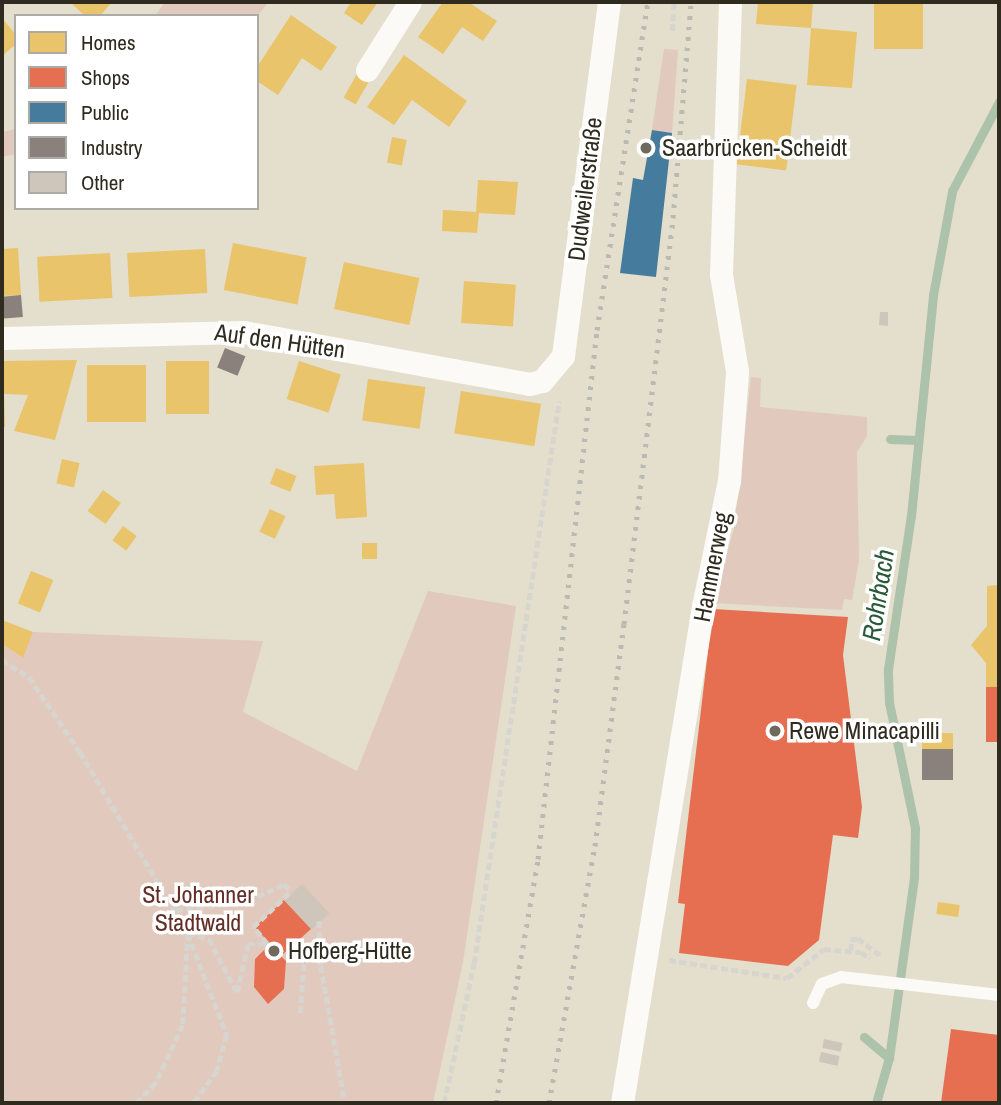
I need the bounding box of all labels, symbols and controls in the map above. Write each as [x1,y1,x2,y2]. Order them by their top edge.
legend [14,14,259,210]
text: Homes [81,28,136,57]
text: Shops [81,63,130,92]
text: Public [81,98,129,127]
street label: Dudweilerstraße [562,116,608,262]
text: Industry [81,133,142,162]
place label: Saarbrücken-Scheidt [662,134,847,162]
marker: Saarbrücken-Scheidt [636,138,656,158]
text: Other [81,168,124,197]
street label: Auf den Hütten [213,318,347,364]
street label: Hammerweg [687,510,737,624]
water label: Rohrbach [855,547,901,643]
place label: Rewe Minacapilli [789,717,940,745]
marker: Rewe Minacapilli [767,723,783,739]
park label: St. Johanner Stadtwald [142,881,254,937]
place label: Hofberg-Hütte [288,937,412,965]
marker: Hofberg-Hütte [266,943,282,959]

